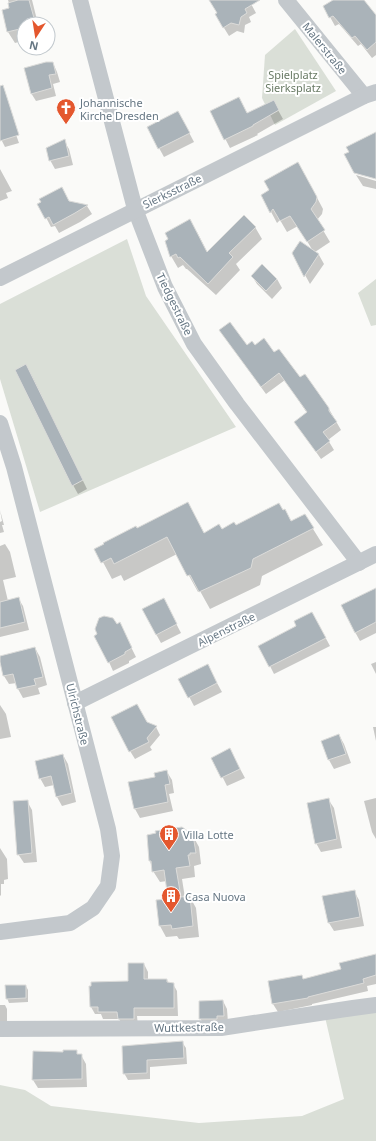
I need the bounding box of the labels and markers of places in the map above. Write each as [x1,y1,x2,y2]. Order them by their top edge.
place label: Johannische Kirche Dresden [79,95,159,123]
church icon: Johannische Kirche Dresden [55,97,77,125]
building icon: Villa Lotte [158,823,180,851]
place label: Villa Lotte [183,827,234,842]
building icon: Casa Nuova [160,885,182,913]
place label: Casa Nuova [185,889,246,904]

